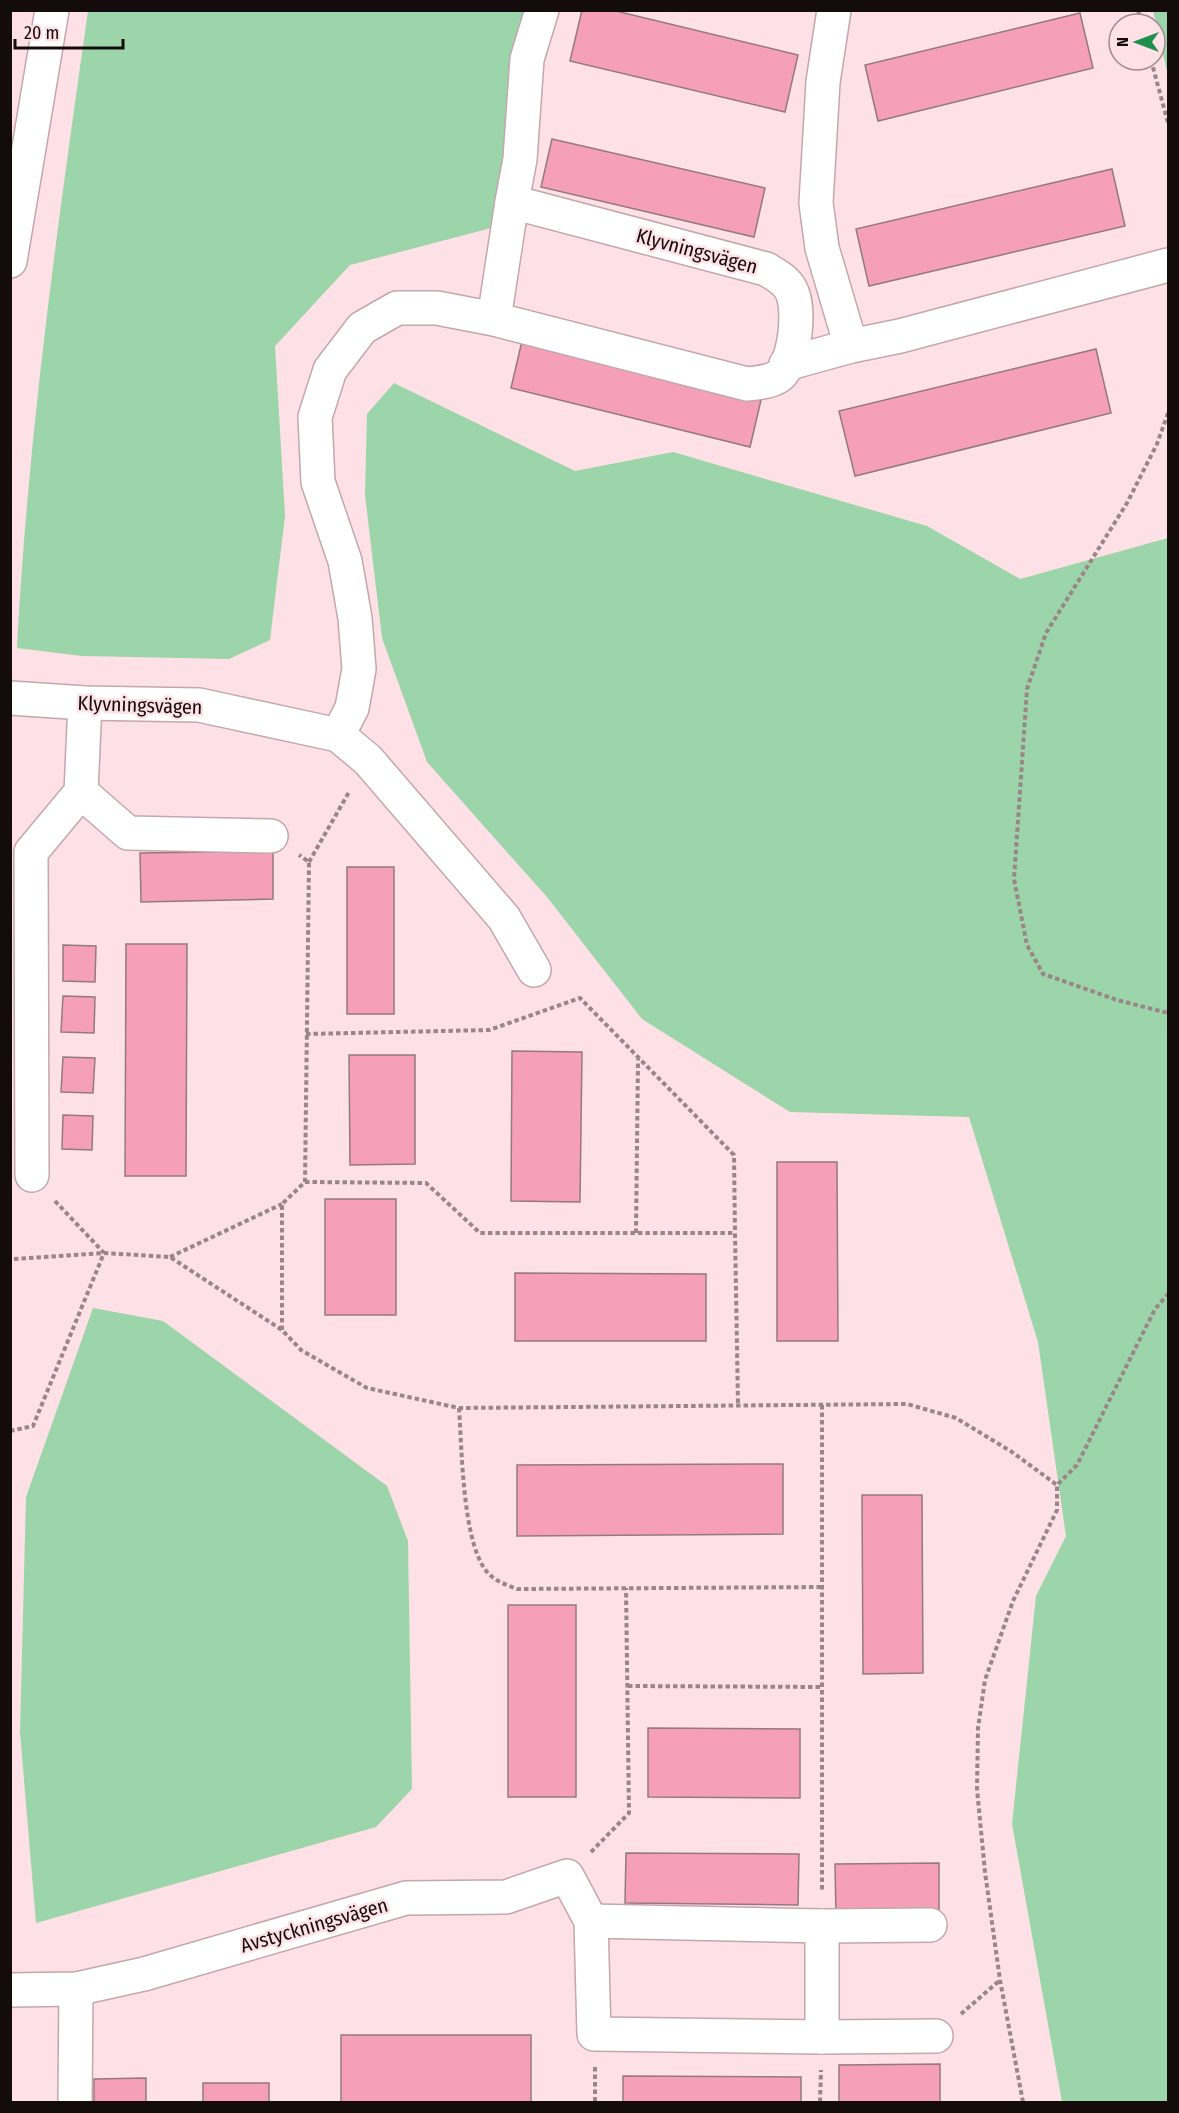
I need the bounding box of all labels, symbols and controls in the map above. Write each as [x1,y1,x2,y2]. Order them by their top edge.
scale bar [15,12,123,50]
north arrow [1107,12,1167,72]
text: 20 m [24,22,59,44]
text: N [1113,37,1132,47]
street label: Klyvningsvägen [634,223,760,279]
street label: Klyvningsvägen [77,691,203,719]
street label: Avstyckningsvägen [237,1892,391,1958]

